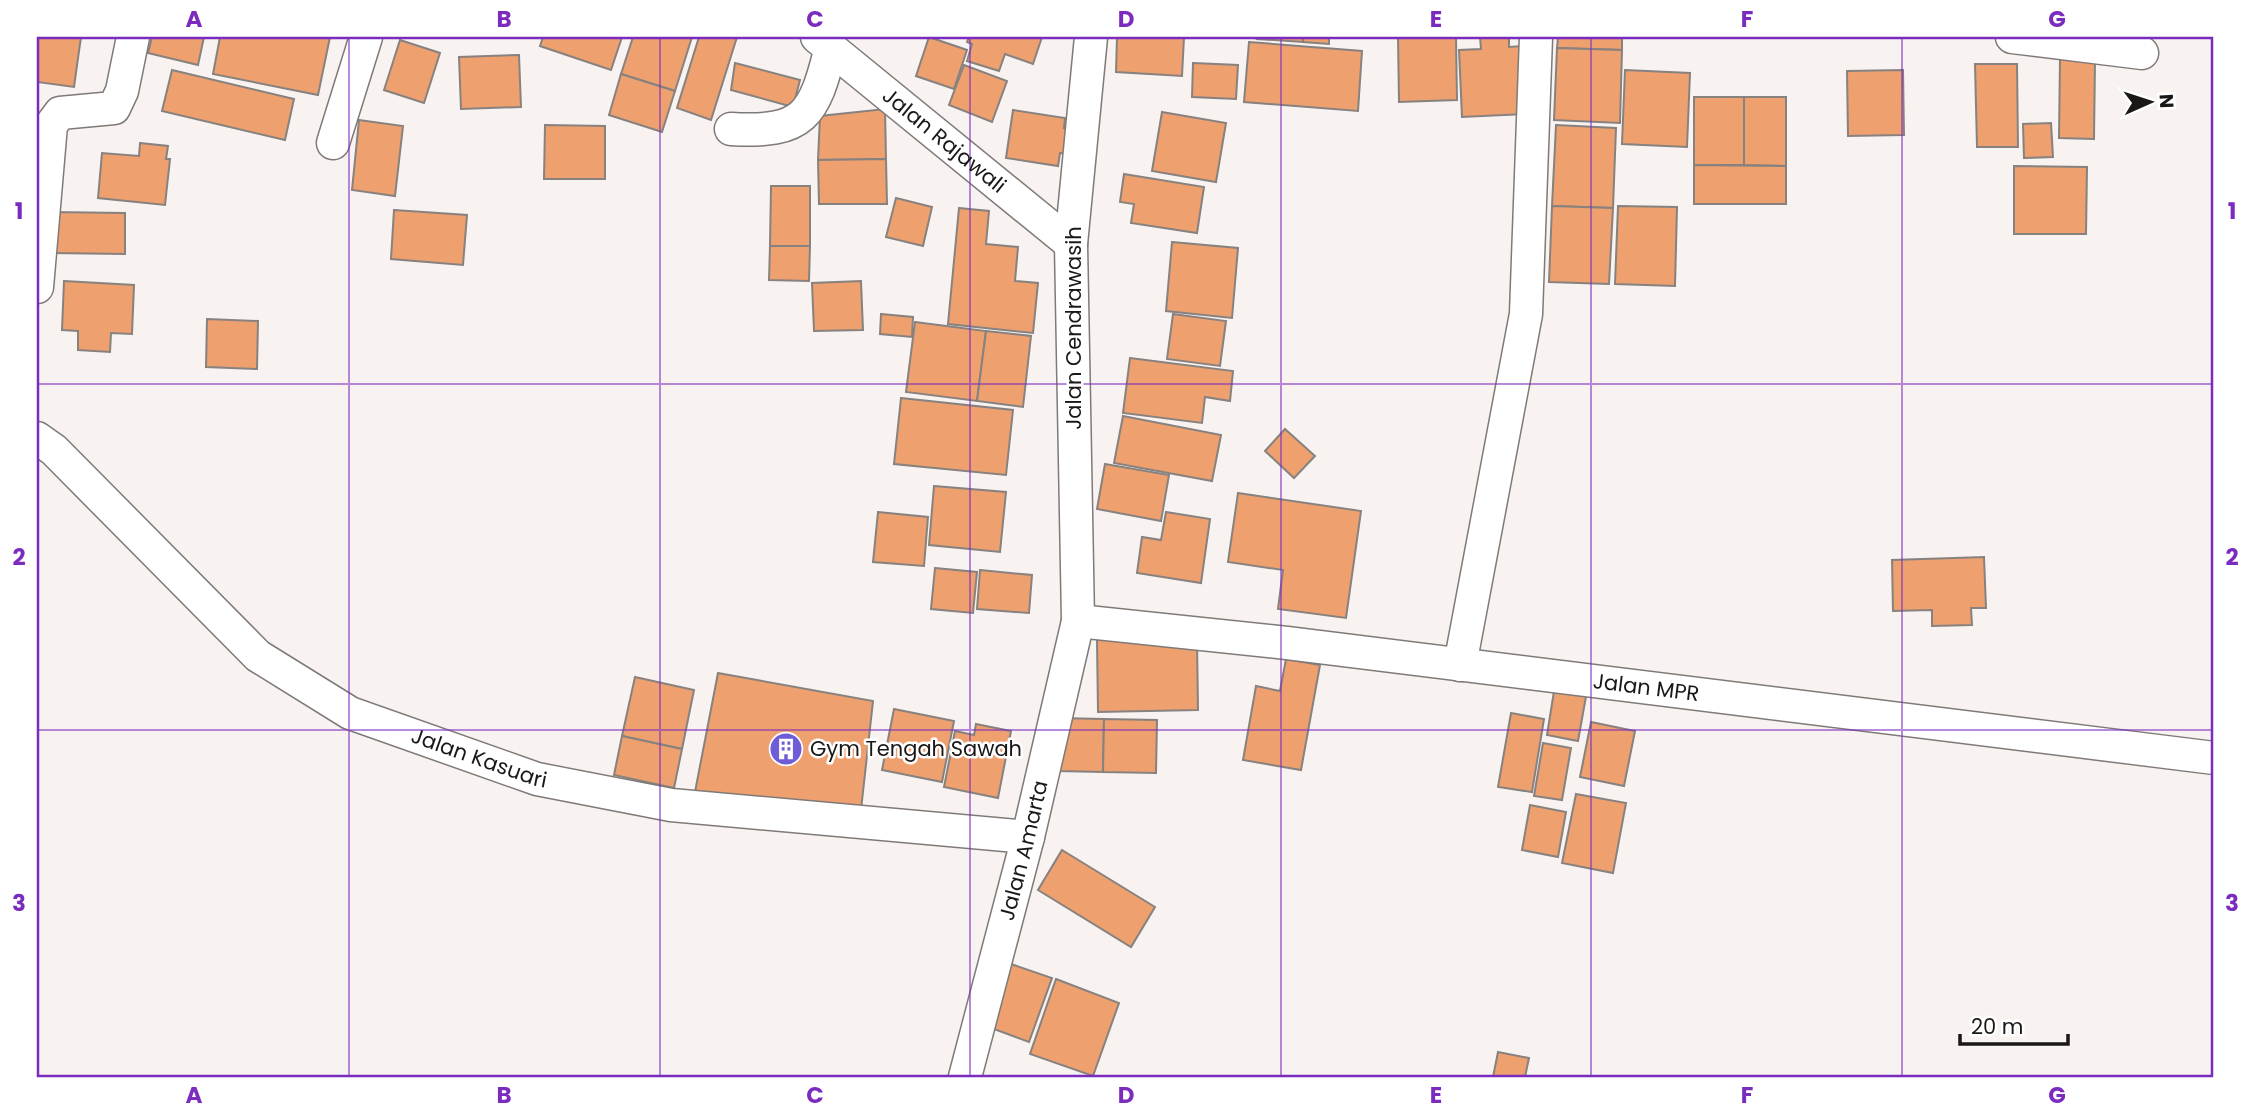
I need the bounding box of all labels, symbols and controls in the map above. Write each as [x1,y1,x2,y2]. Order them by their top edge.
text: A [186,3,203,35]
text: B [496,3,512,35]
text: C [806,3,824,35]
text: D [1118,3,1134,35]
text: E [1430,3,1442,35]
text: F [1741,3,1753,35]
text: G [2048,3,2066,35]
north arrow [2114,66,2184,136]
street label: Jalan Rajawali [876,81,1013,199]
text: N [2153,93,2180,109]
text: 1 [15,195,23,227]
text: 1 [2228,195,2236,227]
street label: Jalan Cendrawasih [1059,226,1088,430]
text: 2 [12,541,26,573]
text: 2 [2225,541,2239,573]
street label: Jalan MPR [1591,666,1701,708]
street label: Jalan Kasuari [408,721,550,795]
building icon: Gym Tengah Sawah [767,730,805,768]
place label: Gym Tengah Sawah [810,734,1022,763]
street label: Jalan Amarta [992,777,1055,924]
text: 3 [12,887,26,919]
text: 3 [2225,887,2239,919]
scale bar [1960,1002,2069,1046]
text: 20 m [1971,1012,2024,1041]
text: A [186,1079,203,1111]
text: B [496,1079,512,1111]
text: C [806,1079,824,1111]
text: D [1118,1079,1134,1111]
text: E [1430,1079,1442,1111]
text: F [1741,1079,1753,1111]
text: G [2048,1079,2066,1111]

